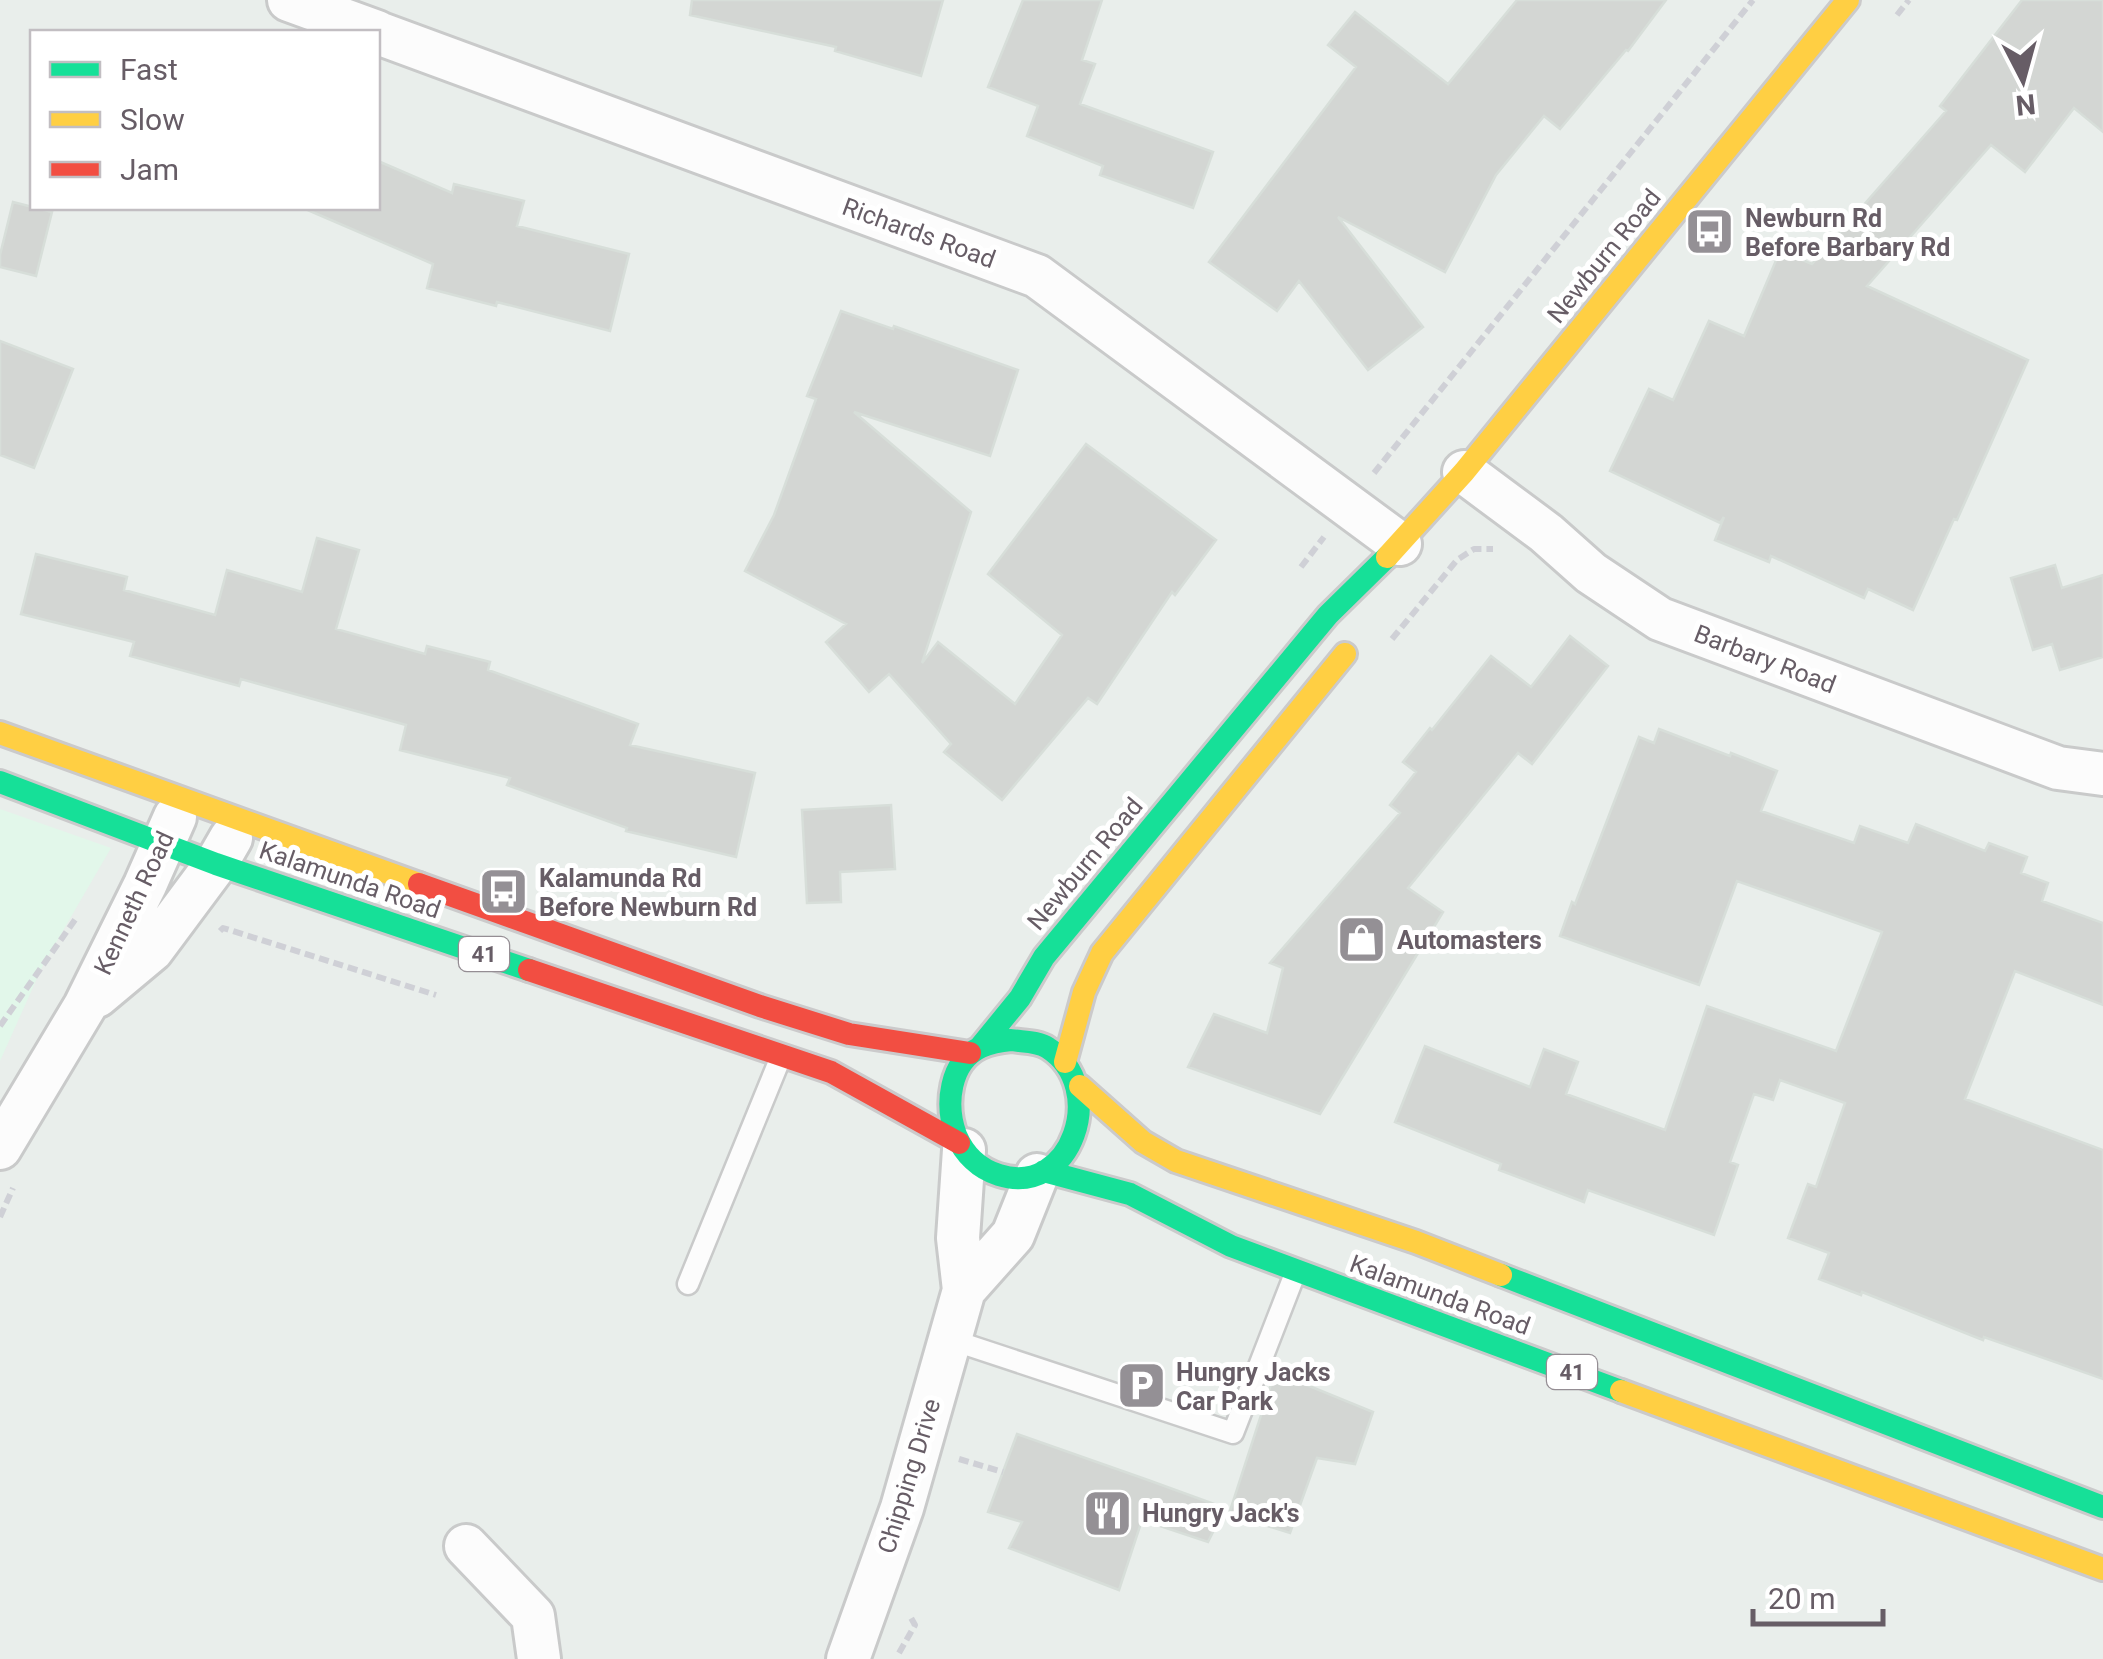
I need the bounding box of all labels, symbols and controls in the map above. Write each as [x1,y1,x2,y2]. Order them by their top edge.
legend [30,30,380,210]
north arrow [1973,30,2073,130]
text: Fast [120,52,178,87]
text: N [2014,87,2037,122]
text: Slow [120,102,185,137]
text: Jam [120,152,179,187]
street label: Newburn Road [1541,183,1667,329]
street label: Richards Road [839,192,999,274]
place label: Newburn Rd Before Barbary Rd [1745,204,1950,262]
bus stop icon: Newburn Rd Before Barbary Rd [1684,206,1736,258]
street label: Barbary Road [1690,619,1840,699]
street label: Newburn Road [1021,792,1149,936]
street label: Kenneth Road [88,827,180,979]
street label: Kalamunda Road [256,835,444,925]
place label: Kalamunda Rd Before Newburn Rd [539,864,757,922]
bus stop icon: Kalamunda Rd Before Newburn Rd [478,866,530,918]
shop icon: Automasters [1336,914,1388,966]
place label: Automasters [1397,926,1542,955]
road number: 41 [459,937,509,971]
street label: Kalamunda Road [1346,1249,1534,1341]
road number: 41 [1547,1355,1597,1389]
place label: Hungry Jacks Car Park [1176,1358,1331,1416]
parking icon: Hungry Jacks Car Park [1115,1360,1167,1412]
street label: Chipping Drive [872,1395,946,1557]
restaurant icon: Hungry Jack's [1081,1487,1133,1539]
place label: Hungry Jack's [1142,1499,1300,1528]
scale bar [1753,1564,1883,1626]
text: 20 m [1768,1581,1835,1616]

